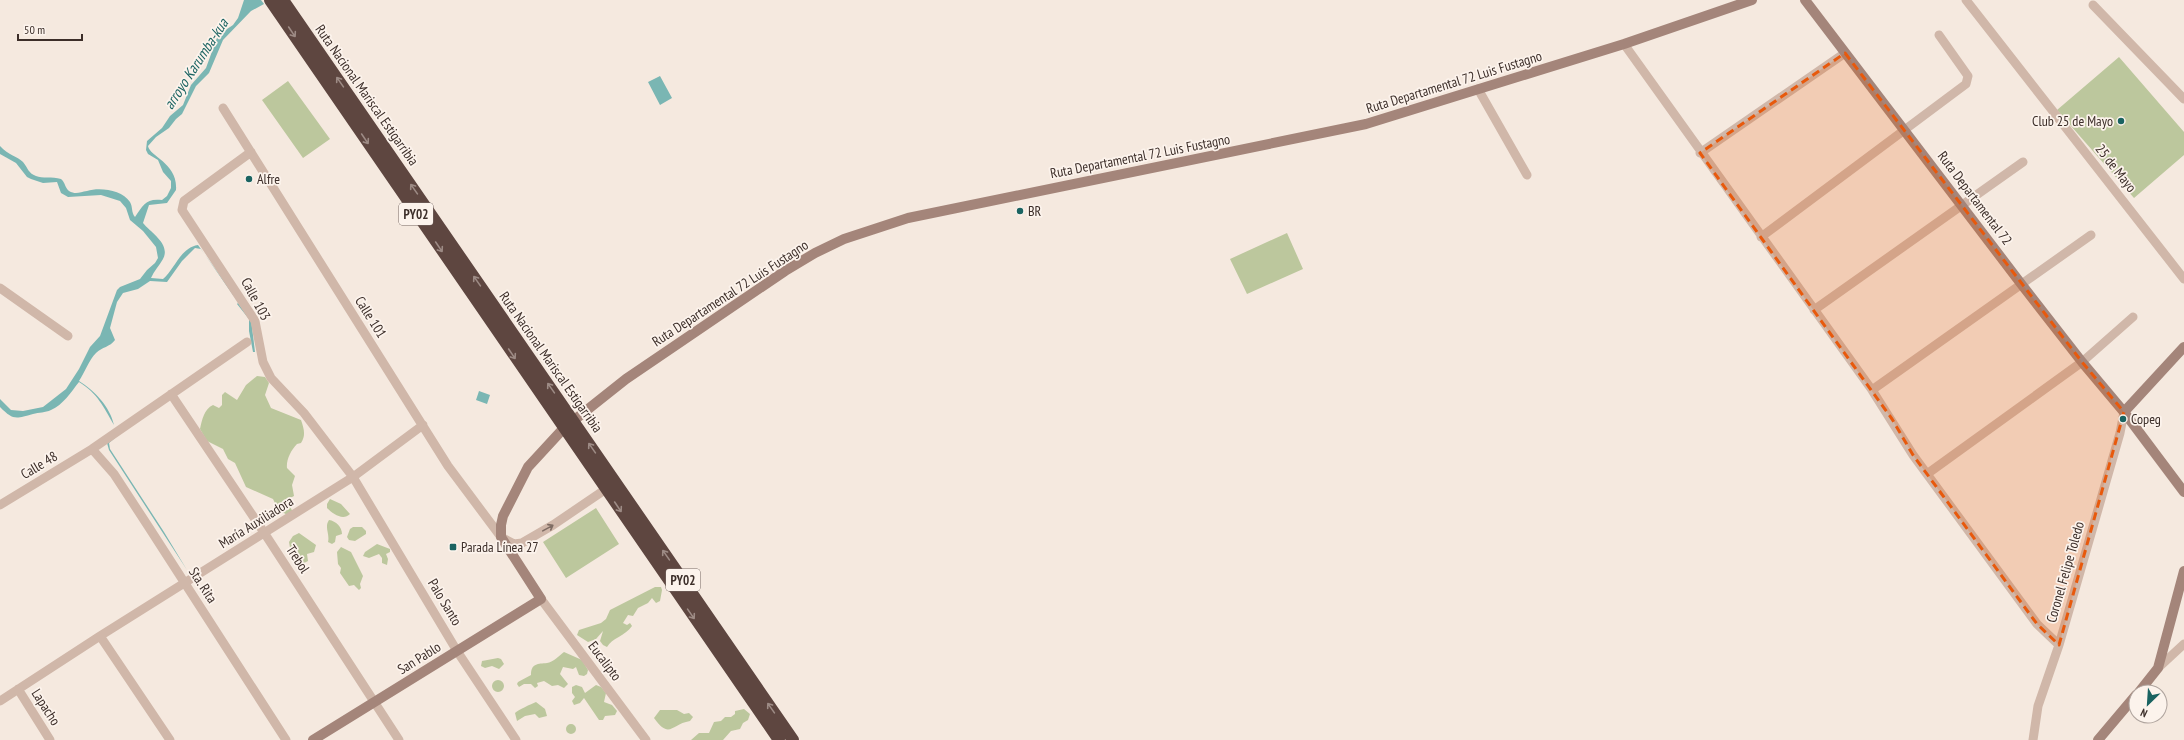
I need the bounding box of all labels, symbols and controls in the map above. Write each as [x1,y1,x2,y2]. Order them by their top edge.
water label: arroyo Karumba-kua [159,14,233,113]
scale bar [18,16,82,42]
street label: Ruta Nacional Mariscal Estigarribia [311,21,423,169]
text: 50 m [24,22,45,37]
one-way arrow [288,26,296,37]
street label: Ruta Departamental 72 Luis Fustagno [1364,47,1544,117]
one-way arrow [336,77,344,88]
place label: Club 25 de Mayo [2032,112,2113,130]
marker: Club 25 de Mayo [2116,116,2126,126]
street label: Ruta Departamental 72 Luis Fustagno [1049,130,1231,182]
one-way arrow [361,134,369,145]
street label: 25 de Mayo [2092,140,2140,196]
street label: Ruta Departamental 72 [1934,147,2016,249]
place label: Alfre [257,170,280,188]
marker: Alfre [244,174,254,184]
one-way arrow [410,184,418,195]
place label: BR [1028,202,1042,220]
road number: PY02 [399,203,433,225]
marker: BR [1015,206,1025,216]
street label: Ruta Departamental 72 Luis Fustagno [648,236,812,350]
one-way arrow [435,241,443,252]
street label: Calle 103 [237,274,275,324]
one-way arrow [473,276,481,287]
street label: Ruta Nacional Mariscal Estigarribia [495,288,607,436]
street label: Calle 101 [351,293,391,341]
one-way arrow [508,348,516,359]
one-way arrow [547,383,555,394]
place label: Copeg [2131,410,2161,428]
marker: Copeg [2118,414,2128,424]
one-way arrow [588,443,596,454]
street label: Calle 48 [17,447,61,483]
street label: María Auxiliadora [215,492,297,552]
one-way arrow [614,501,622,512]
street label: Coronel Felipe Toledo [2042,519,2088,625]
one-way arrow [542,523,554,531]
place label: Parada Línea 27 [461,538,539,556]
street label: Trebol [282,541,314,577]
marker: Parada Línea 27 [448,542,458,552]
one-way arrow [662,550,670,561]
street label: Sta. Rita [185,564,221,606]
road number: PY02 [666,569,700,591]
street label: Palo Santo [424,575,466,629]
one-way arrow [687,608,695,619]
street label: San Pablo [394,638,444,678]
street label: Eucalipto [584,638,626,684]
north arrow [2128,684,2168,724]
street label: Lapacho [28,685,64,729]
one-way arrow [767,703,775,714]
text: N [2138,705,2149,721]

